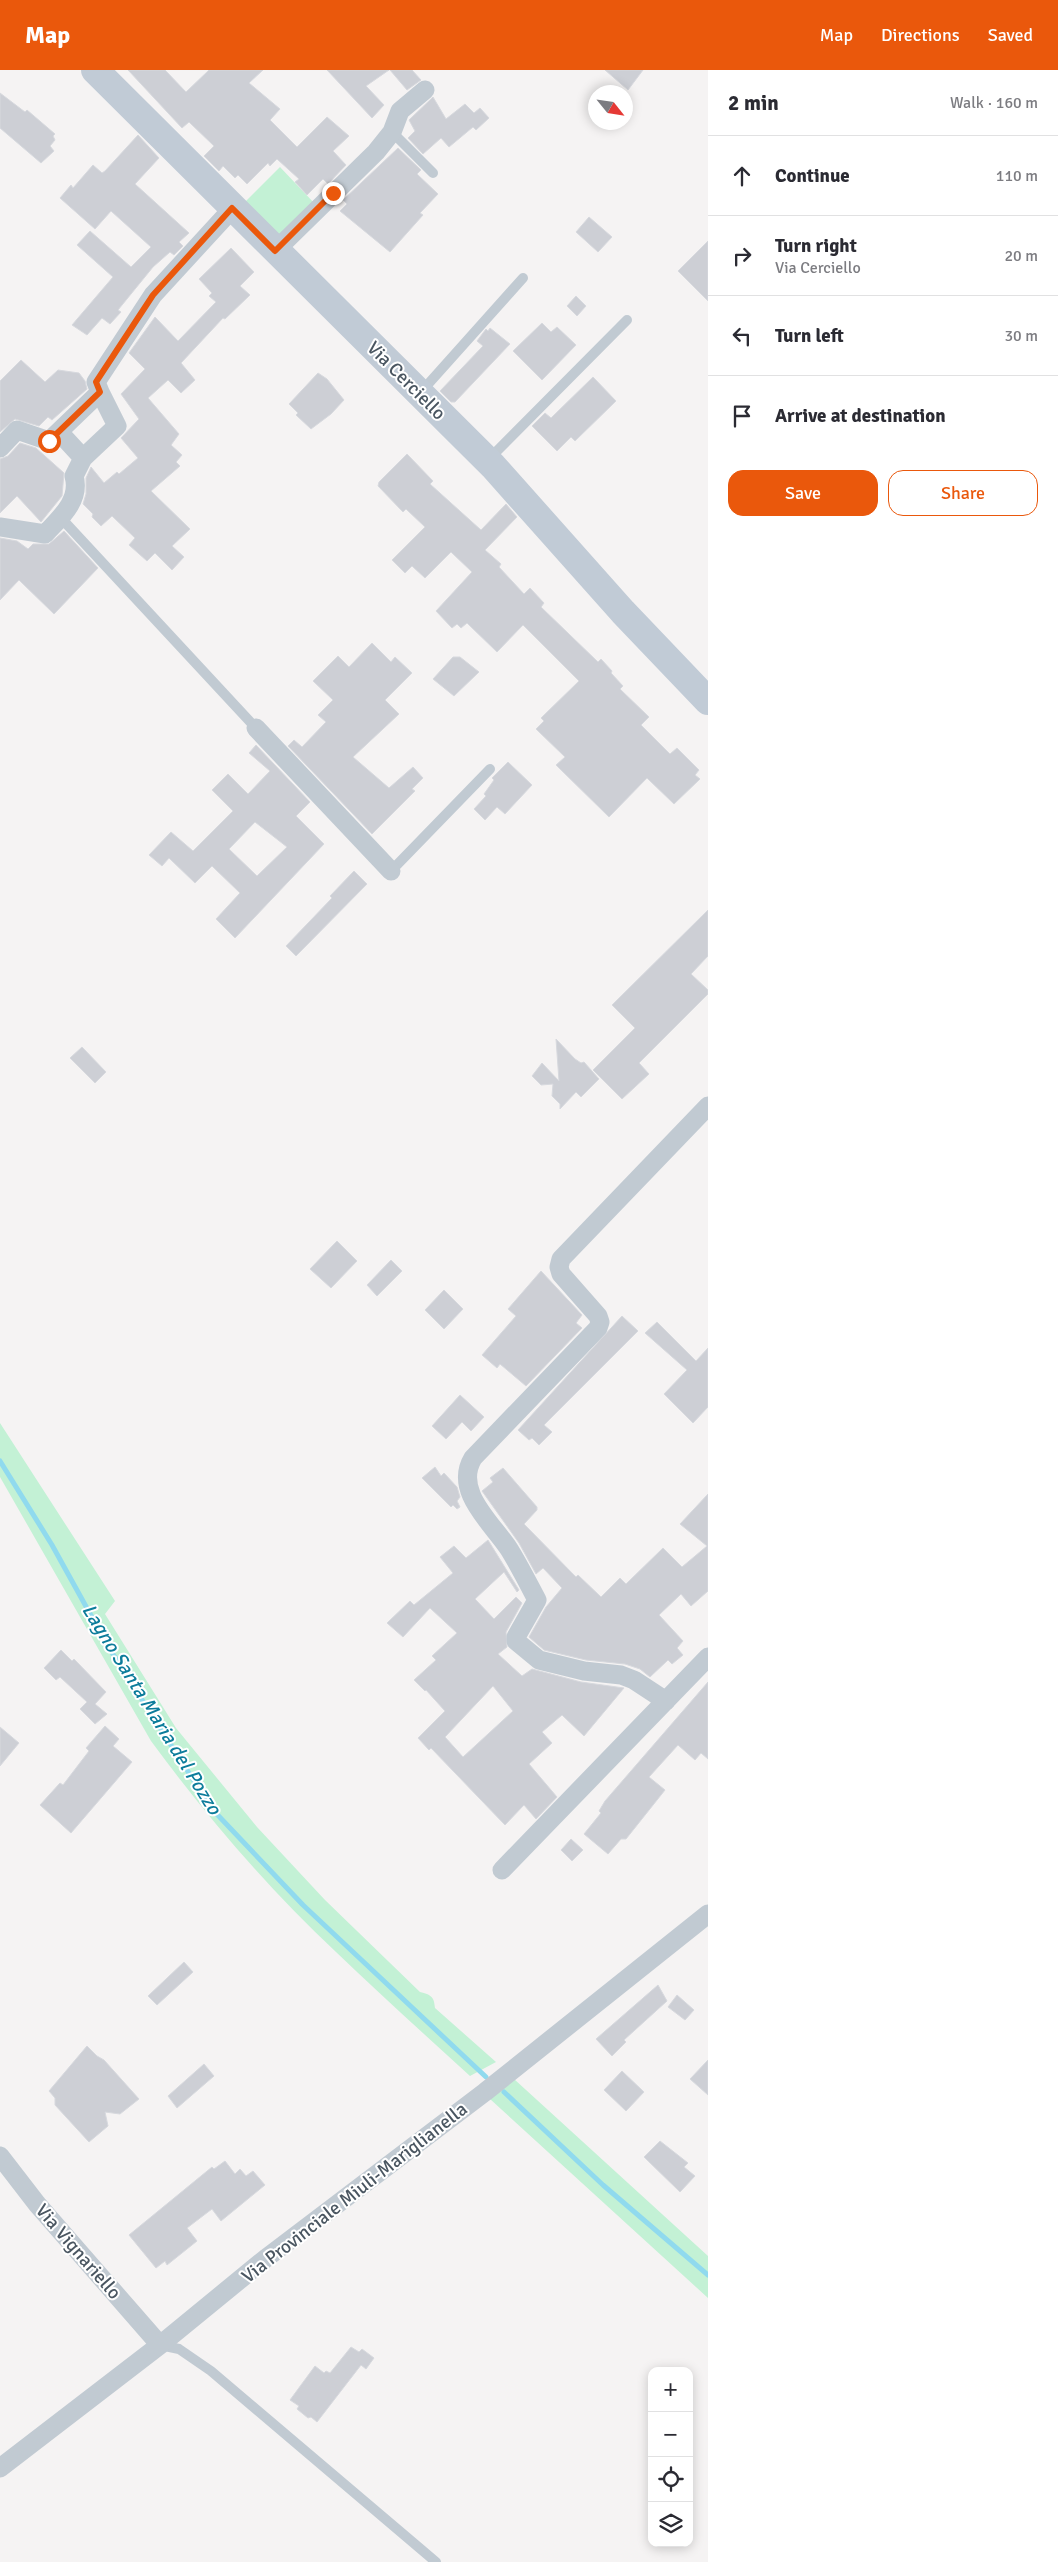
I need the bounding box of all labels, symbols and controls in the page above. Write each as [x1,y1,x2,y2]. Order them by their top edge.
text: Map [25,20,70,50]
text: Map [820,24,853,46]
text: Directions [881,24,960,46]
text: Saved [988,24,1033,46]
north arrow [588,85,633,130]
text: 2 min [728,90,779,116]
text: Walk · 160 m [950,93,1038,113]
icon: ahead [728,162,756,190]
text: Continue [775,164,850,188]
text: 110 m [996,166,1038,186]
route end [322,182,345,205]
text: Turn right [775,234,857,258]
icon: right [728,242,756,270]
text: 20 m [1004,246,1038,266]
text: Via Cerciello [775,258,861,278]
icon: left [728,322,756,350]
text: Turn left [775,324,844,348]
text: 30 m [1004,326,1038,346]
street label: Via Cerciello [362,336,451,425]
icon: arrive [728,402,756,430]
text: Arrive at destination [775,404,946,428]
route start [38,430,61,453]
button: Save [728,470,878,516]
button: Share [888,470,1038,516]
water label: Lagno Santa Maria del Pozzo [76,1599,228,1821]
street label: Via Provinciale Miuli-Mariglianella [237,2097,472,2288]
street label: Via Vignariello [30,2199,126,2304]
map controls [648,2367,693,2547]
button: + [648,2367,693,2412]
button: − [648,2412,693,2457]
button: locate [648,2457,693,2502]
button: layers [648,2502,693,2547]

